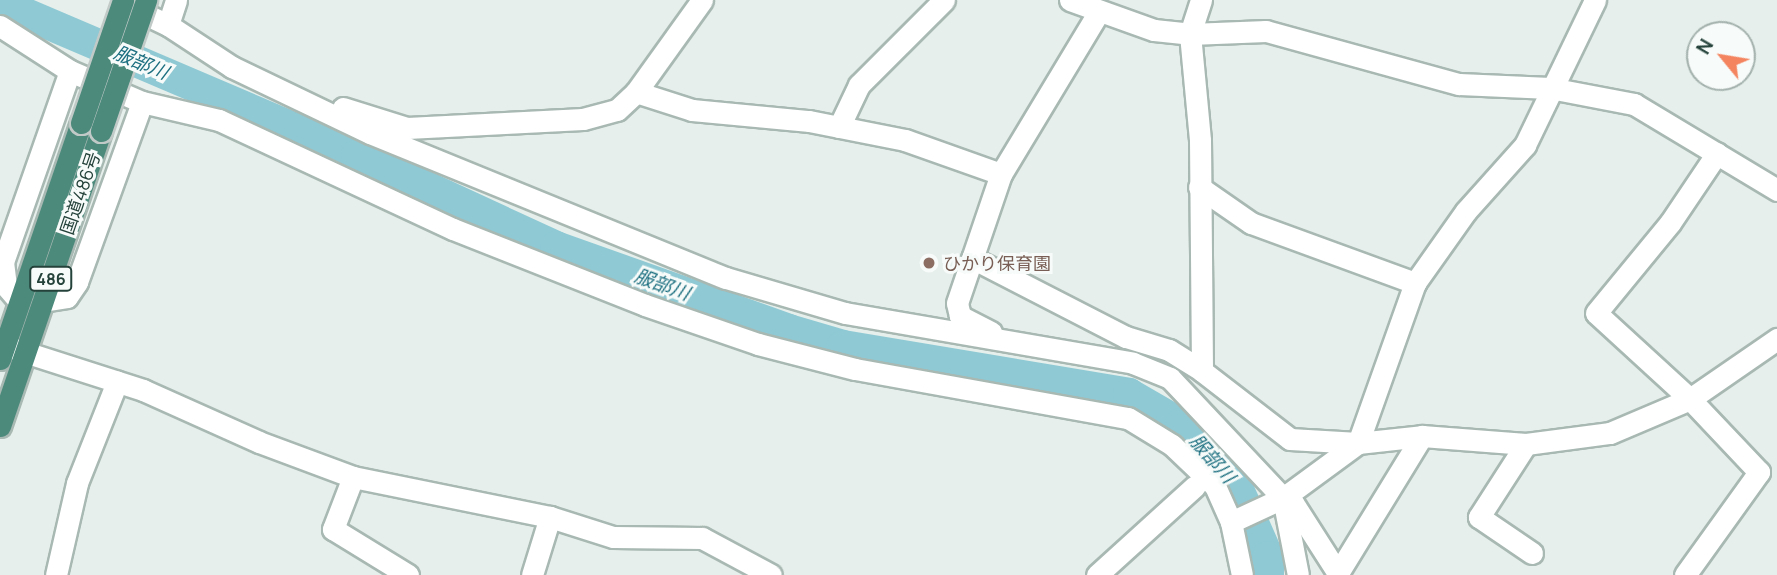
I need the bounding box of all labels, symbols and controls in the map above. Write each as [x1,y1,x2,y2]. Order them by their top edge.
north arrow [1686,21,1756,91]
text: N [1690,34,1719,59]
water label: 服部川 [110,41,172,85]
street label: 国道486号 [56,149,104,237]
place label: ひかり保育園 [943,252,1051,274]
marker: ひかり保育園 [921,255,937,271]
water label: 服部川 [631,265,693,305]
road number: 486 [28,266,74,292]
water label: 服部川 [1185,430,1239,488]

